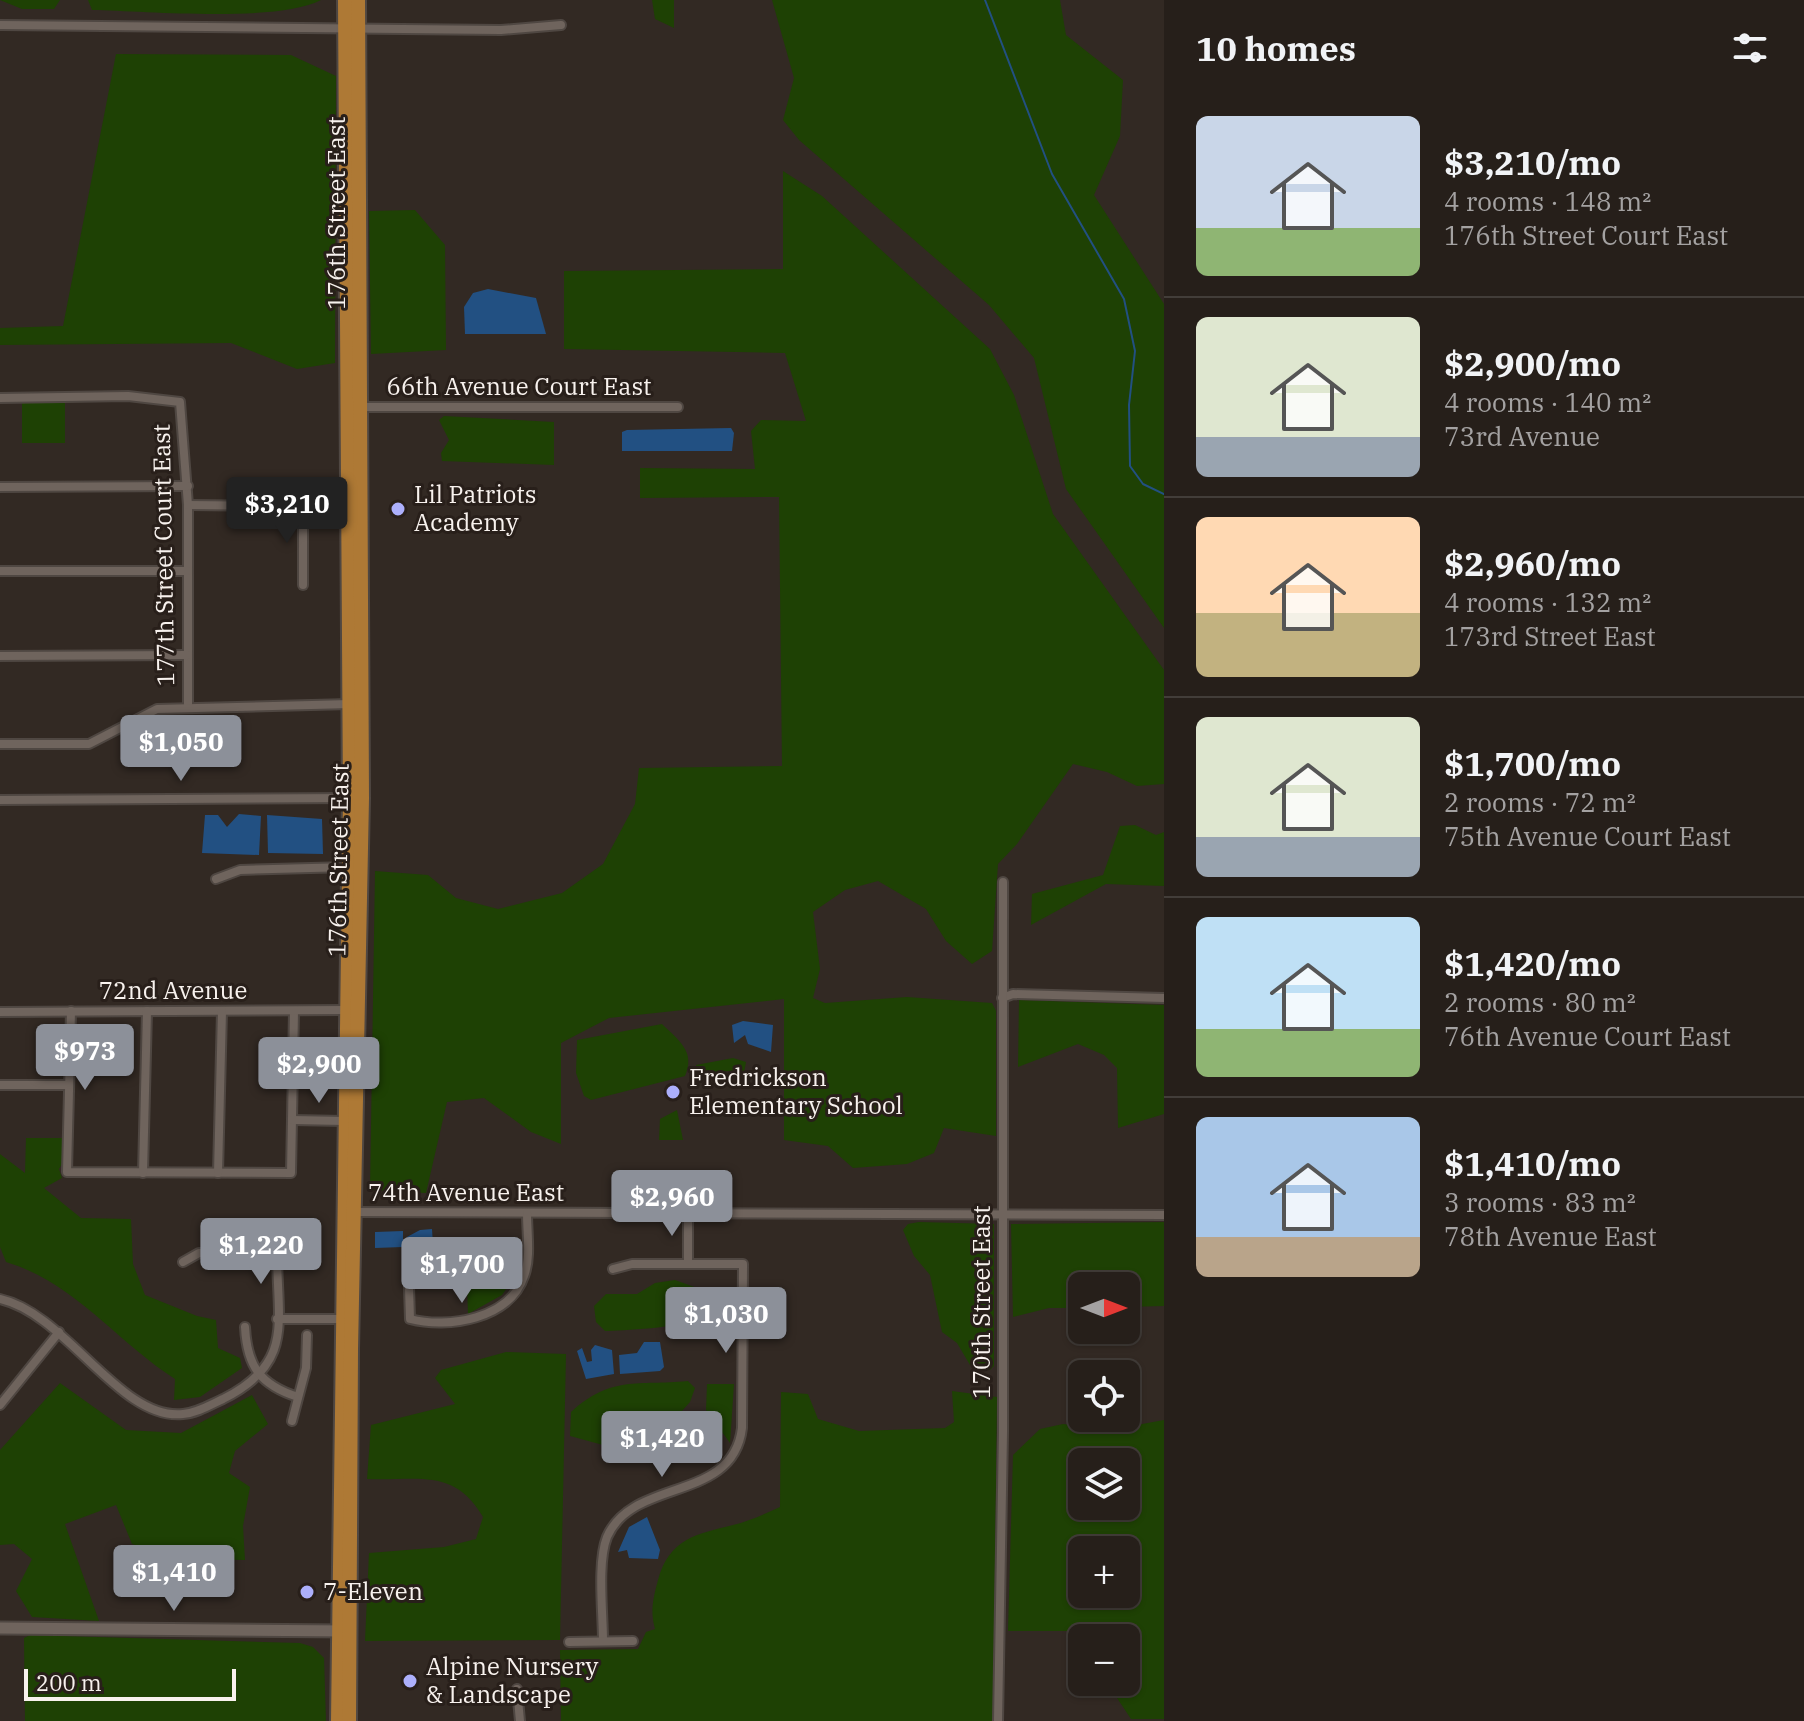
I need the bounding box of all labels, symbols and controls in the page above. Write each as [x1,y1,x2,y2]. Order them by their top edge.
text: 10 homes [1196,26,1356,70]
icon: filters [1728,26,1772,70]
street label: 176th Street East [320,116,352,310]
text: $3,210/mo [1444,140,1621,184]
icon: home [1260,148,1356,244]
text: 4 rooms · 148 m² [1444,184,1651,218]
text: 176th Street Court East [1444,218,1728,252]
text: $2,900/mo [1444,341,1621,385]
icon: home [1260,349,1356,445]
street label: 66th Avenue Court East [387,370,651,402]
text: 4 rooms · 140 m² [1444,385,1651,419]
text: 73rd Avenue [1444,419,1600,453]
street label: 177th Street Court East [145,424,181,686]
pin: $3,210 [222,477,352,545]
place label: Lil Patriots Academy [414,478,536,538]
text: $3,210 [244,486,330,520]
marker: Lil Patriots Academy [389,500,407,518]
text: $2,960/mo [1444,541,1621,585]
icon: home [1260,549,1356,645]
text: 4 rooms · 132 m² [1444,585,1651,619]
text: 173rd Street East [1444,619,1656,653]
pin: $1,050 [116,715,246,783]
text: $1,050 [138,724,224,758]
text: $1,700/mo [1444,741,1621,785]
icon: home [1260,749,1356,845]
street label: 176th Street East [320,763,356,957]
text: 2 rooms · 72 m² [1444,785,1636,819]
text: 75th Avenue Court East [1444,819,1731,853]
text: $1,420/mo [1444,941,1621,985]
icon: home [1260,949,1356,1045]
street label: 72nd Avenue [99,974,247,1006]
text: 2 rooms · 80 m² [1444,985,1636,1019]
text: 76th Avenue Court East [1444,1019,1731,1053]
pin: $973 [38,1024,132,1092]
text: $973 [54,1033,116,1067]
pin: $2,900 [254,1037,384,1105]
text: $2,900 [276,1046,362,1080]
place label: Fredrickson Elementary School [689,1061,903,1121]
marker: Fredrickson Elementary School [664,1083,682,1101]
text: $1,410/mo [1444,1141,1621,1185]
icon: home [1260,1149,1356,1245]
pin: $2,960 [607,1170,737,1238]
street label: 74th Avenue East [368,1176,564,1208]
text: $2,960 [629,1179,715,1213]
text: 3 rooms · 83 m² [1444,1185,1636,1219]
street label: 170th Street East [965,1205,997,1399]
pin: $1,220 [196,1218,326,1286]
text: 78th Avenue East [1444,1219,1657,1253]
text: $1,220 [218,1227,304,1261]
pin: $1,700 [397,1237,527,1305]
text: $1,700 [419,1246,505,1280]
north arrow [1068,1272,1140,1344]
map controls [1068,1272,1140,1696]
pin: $1,030 [661,1287,791,1355]
text: $1,030 [683,1296,769,1330]
button: locate [1068,1360,1140,1432]
pin: $1,420 [597,1411,727,1479]
text: $1,420 [619,1420,705,1454]
button: layers [1068,1448,1140,1520]
button: + [1068,1536,1140,1608]
pin: $1,410 [109,1545,239,1613]
text: $1,410 [131,1554,217,1588]
place label: 7-Eleven [323,1575,423,1607]
marker: 7-Eleven [298,1583,316,1601]
button: − [1068,1624,1140,1696]
place label: Alpine Nursery & Landscape [426,1650,599,1710]
scale bar [24,1665,236,1701]
text: 200 m [36,1668,102,1697]
marker: Alpine Nursery & Landscape [401,1672,419,1690]

